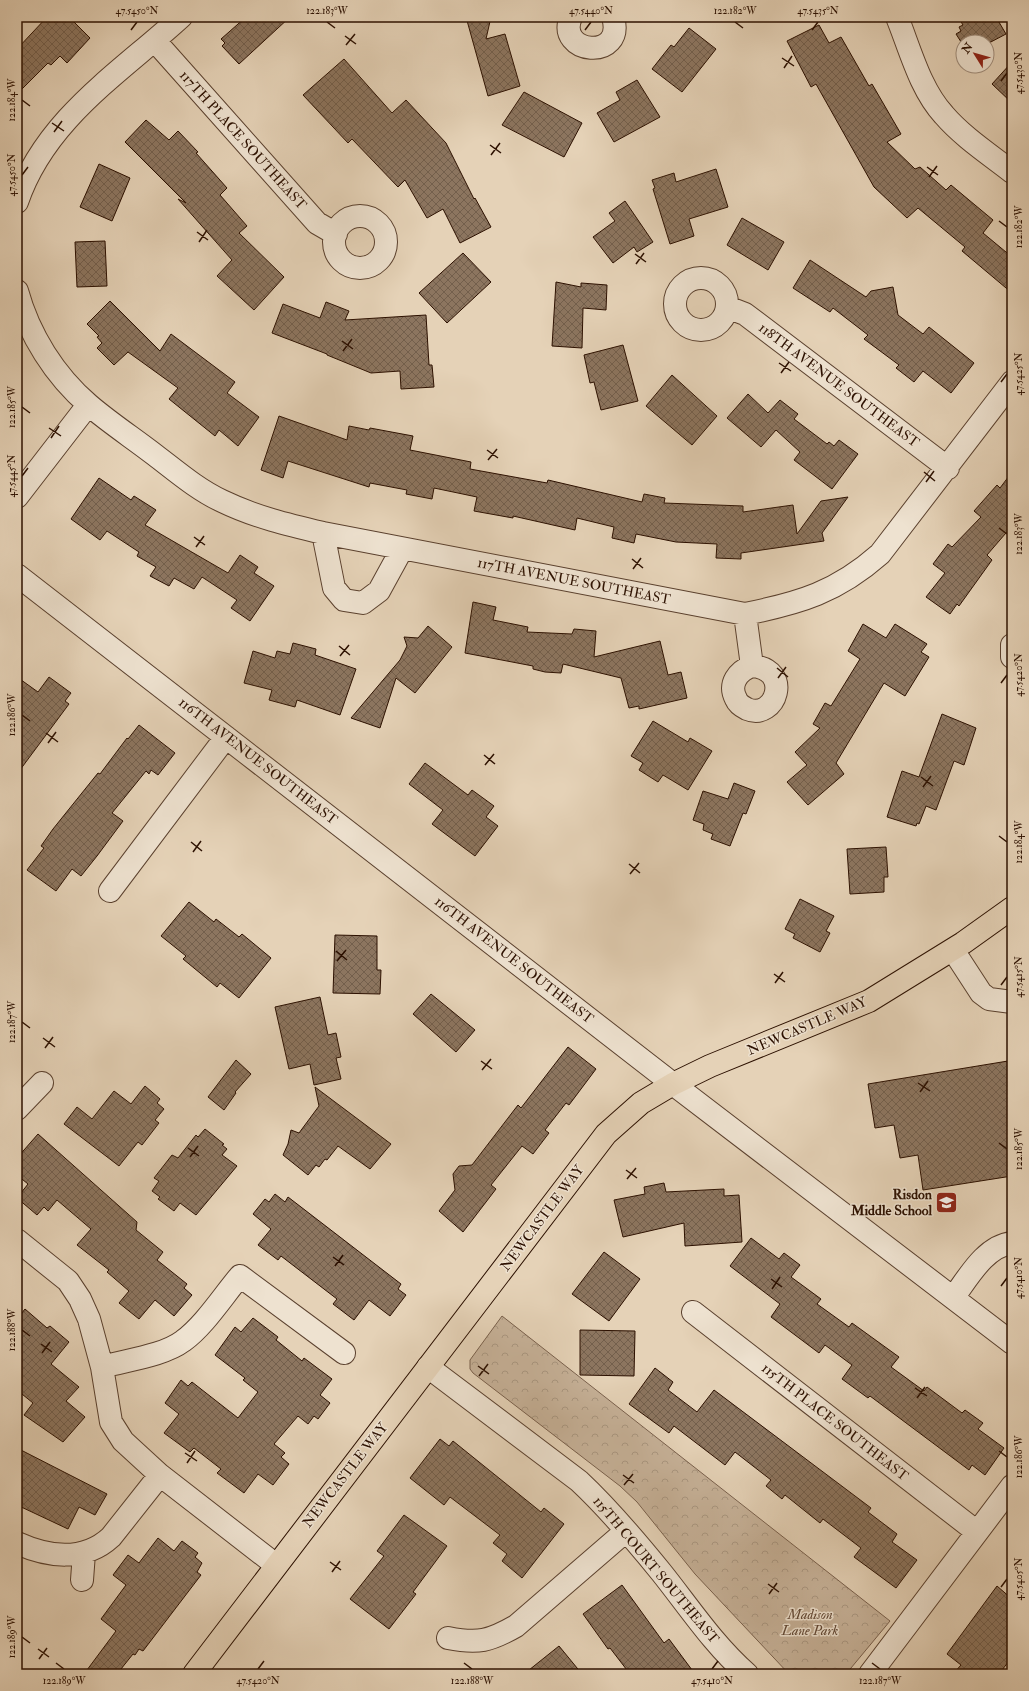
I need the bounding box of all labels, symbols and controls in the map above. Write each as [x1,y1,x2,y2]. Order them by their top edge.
text: 47.5450°N [116,5,158,17]
text: 122.183°W [306,5,349,17]
text: 47.5440°N [569,5,613,17]
text: 122.182°W [714,5,757,17]
text: 47.5435°N [797,5,839,17]
north arrow [955,34,995,74]
text: N [959,40,976,57]
text: 47.5430°N [1013,52,1025,94]
street label: 117TH PLACE SOUTHEAST [176,67,310,214]
text: 122.184°W [6,78,18,122]
text: 47.5450°N [6,154,18,196]
text: 122.182°W [1013,205,1025,248]
street label: 118TH AVENUE SOUTHEAST [755,319,923,451]
text: 47.5425°N [1013,353,1025,395]
text: 122.185°W [6,385,18,428]
text: 47.5445°N [6,454,18,498]
text: 122.183°W [1013,512,1025,555]
street label: 117TH AVENUE SOUTHEAST [476,554,673,608]
text: 47.5420°N [1013,653,1025,697]
text: 122.186°W [6,693,18,736]
street label: 116TH AVENUE SOUTHEAST [175,694,341,829]
text: 122.184°W [1013,820,1025,864]
street label: 116TH AVENUE SOUTHEAST [431,893,597,1028]
text: 47.5415°N [1013,956,1025,998]
street label: NEWCASTLE WAY [745,993,870,1059]
text: 122.187°W [6,1000,18,1043]
text: 122.185°W [1013,1127,1025,1170]
street label: NEWCASTLE WAY [497,1161,588,1274]
place label: Risdon Middle School [850,1186,933,1219]
school or university icon: Risdon Middle School [934,1189,960,1215]
text: 47.5410°N [1013,1257,1025,1299]
text: 122.188°W [6,1308,18,1351]
street label: 115TH PLACE SOUTHEAST [758,1359,912,1485]
street label: NEWCASTLE WAY [299,1419,392,1531]
text: 122.186°W [1013,1435,1025,1478]
street label: 115TH COURT SOUTHEAST [589,1493,723,1648]
text: 47.5405°N [1013,1558,1025,1600]
park label: Madison Lane Park [781,1606,839,1639]
text: 122.189°W [6,1615,18,1658]
text: 122.189°W [43,1675,86,1687]
text: 47.5420°N [236,1675,280,1687]
text: 122.188°W [451,1675,494,1687]
text: 47.5410°N [691,1675,733,1687]
text: 122.187°W [859,1675,902,1687]

